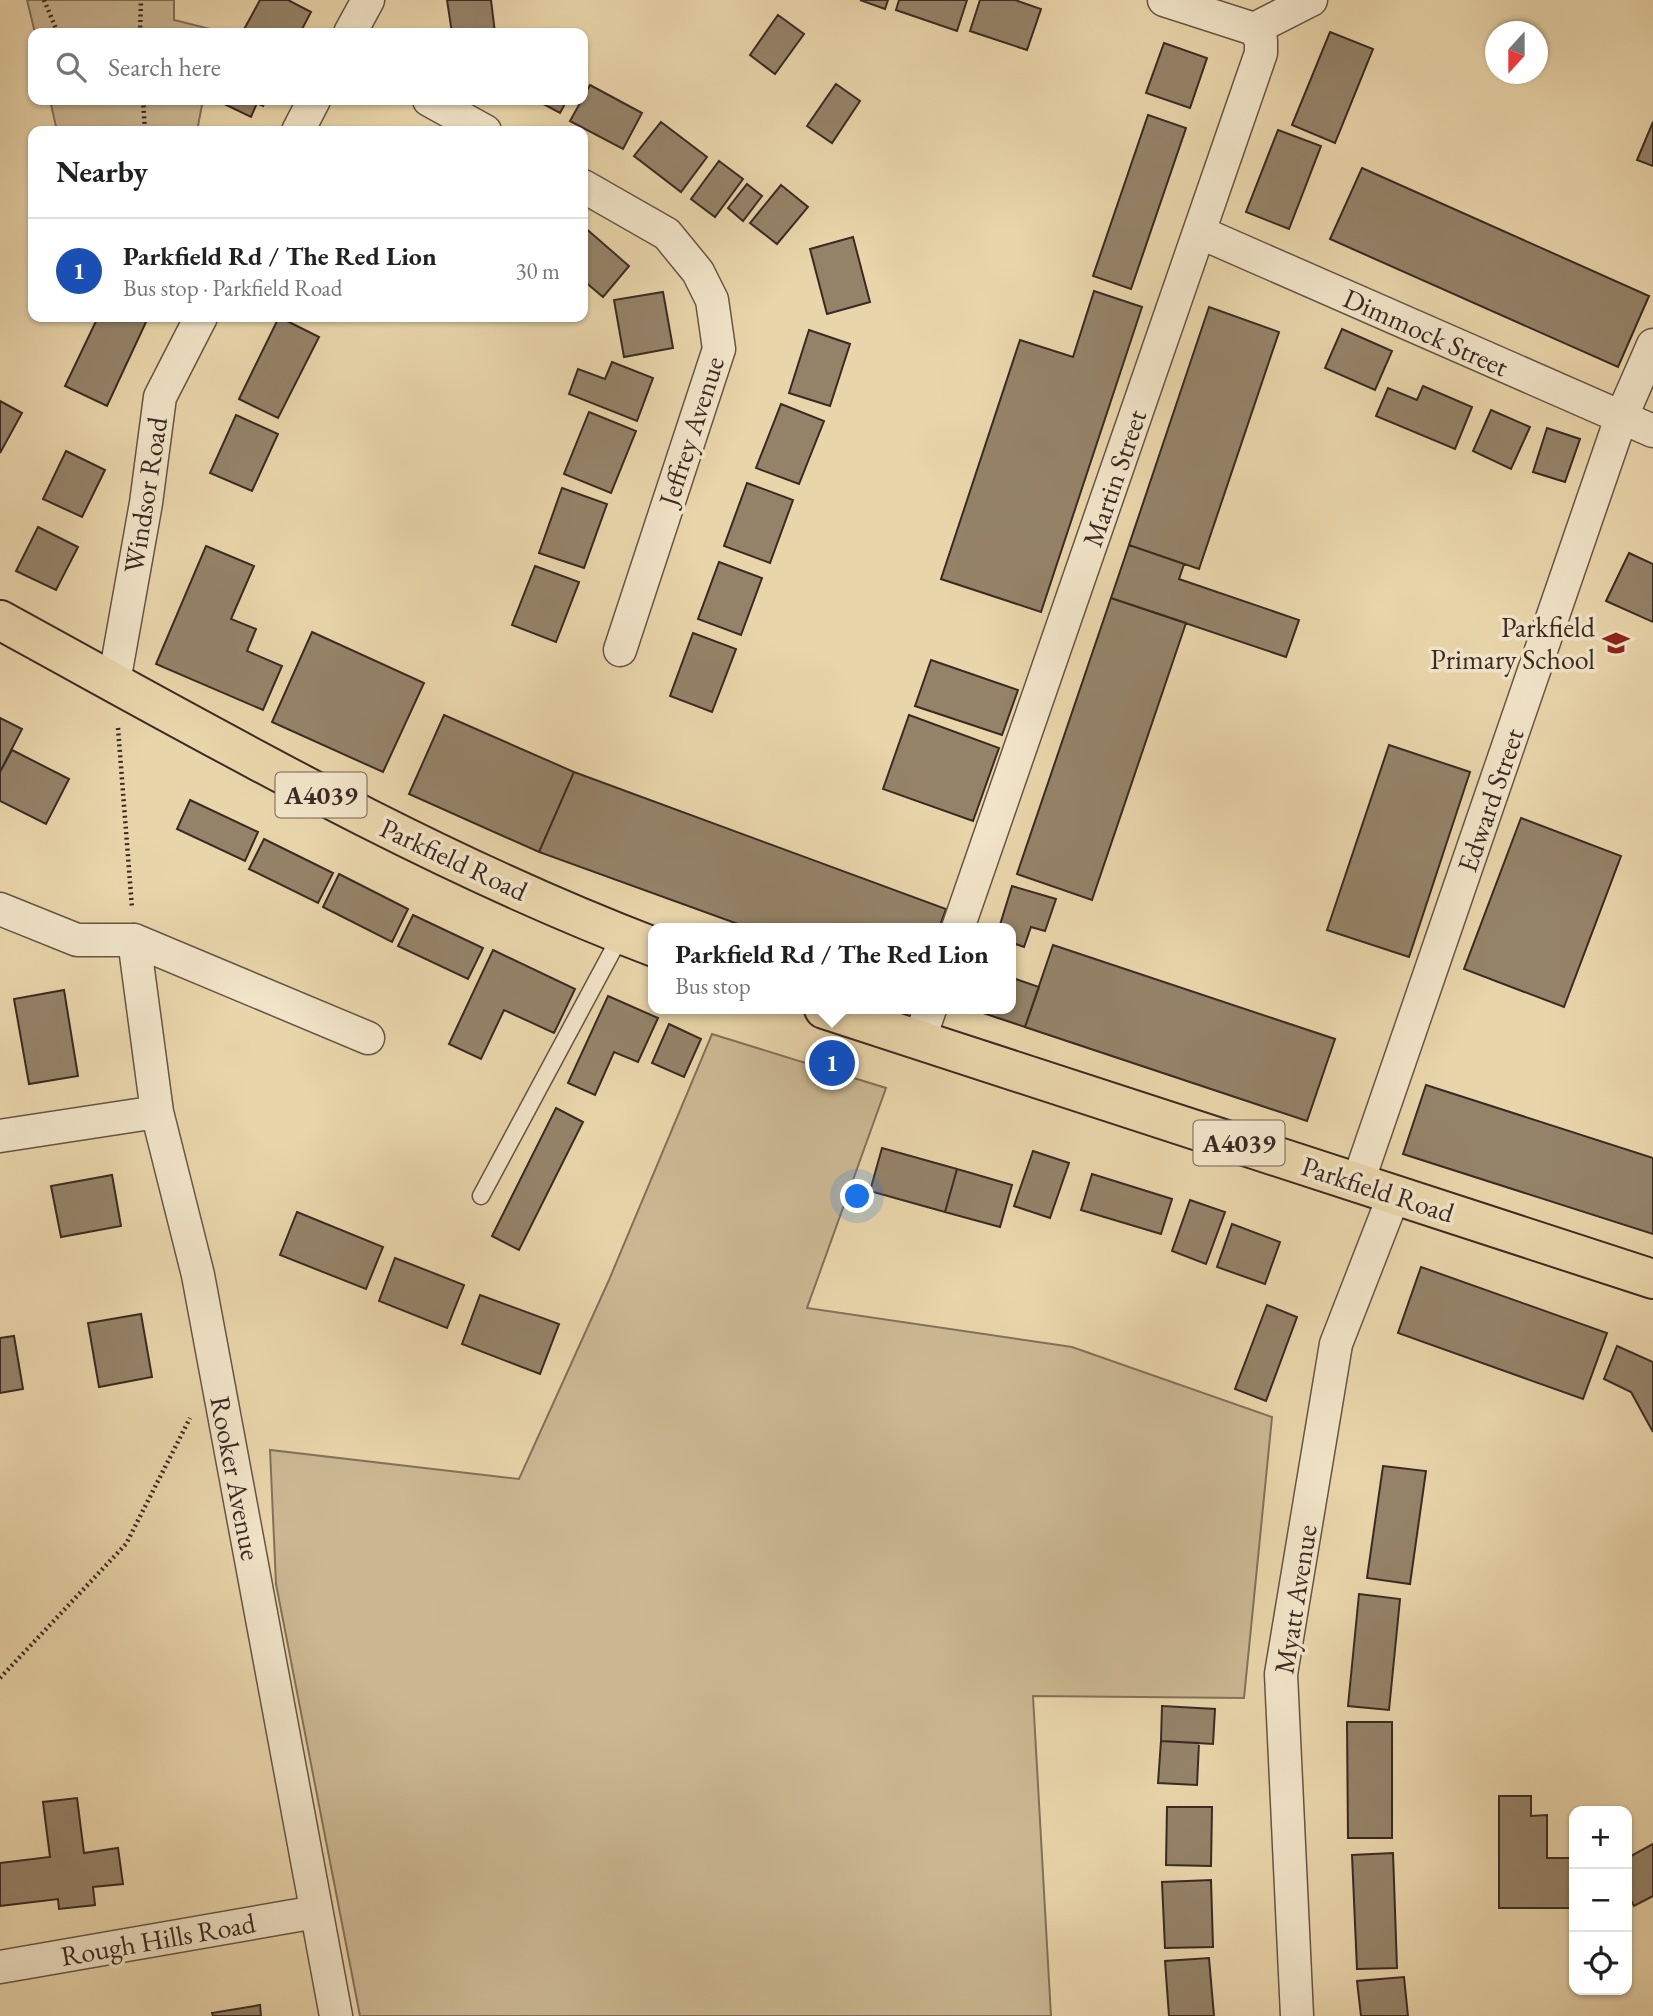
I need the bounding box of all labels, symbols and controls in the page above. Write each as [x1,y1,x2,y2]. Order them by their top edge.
north arrow [1485,21,1548,84]
search box [28,28,588,105]
icon: search [52,48,90,86]
text: Search here [108,50,221,84]
text: Nearby [56,152,148,191]
text: Parkfield Rd / The Red Lion [123,239,437,273]
text: 1 [73,256,85,286]
text: 30 m [515,256,560,286]
text: Bus stop · Parkfield Road [123,273,342,303]
street label: Dimmock Street [1338,280,1514,385]
street label: Jeffrey Avenue [649,352,732,512]
street label: Martin Street [1074,404,1154,551]
street label: Windsor Road [115,414,175,576]
place label: Parkfield Primary School [1430,609,1596,677]
school or university icon: Parkfield Primary School [1601,628,1631,658]
street label: Edward Street [1449,723,1531,877]
road number: A4039 [276,772,366,818]
street label: Parkfield Road [375,809,534,909]
popup [648,923,1016,1014]
text: Parkfield Rd / The Red Lion [675,937,989,971]
text: Bus stop [675,971,751,1001]
pin: 1 [809,1037,855,1089]
road number: A4039 [1194,1120,1284,1166]
street label: Parkfield Road [1297,1147,1460,1231]
your location [840,1179,874,1213]
street label: Rooker Avenue [202,1393,270,1563]
street label: Myatt Avenue [1265,1522,1325,1676]
map controls [1569,1806,1632,1995]
button: + [1569,1806,1632,1869]
button: − [1569,1869,1632,1932]
street label: Rough Hills Road [58,1904,259,1974]
button: locate [1569,1932,1632,1995]

